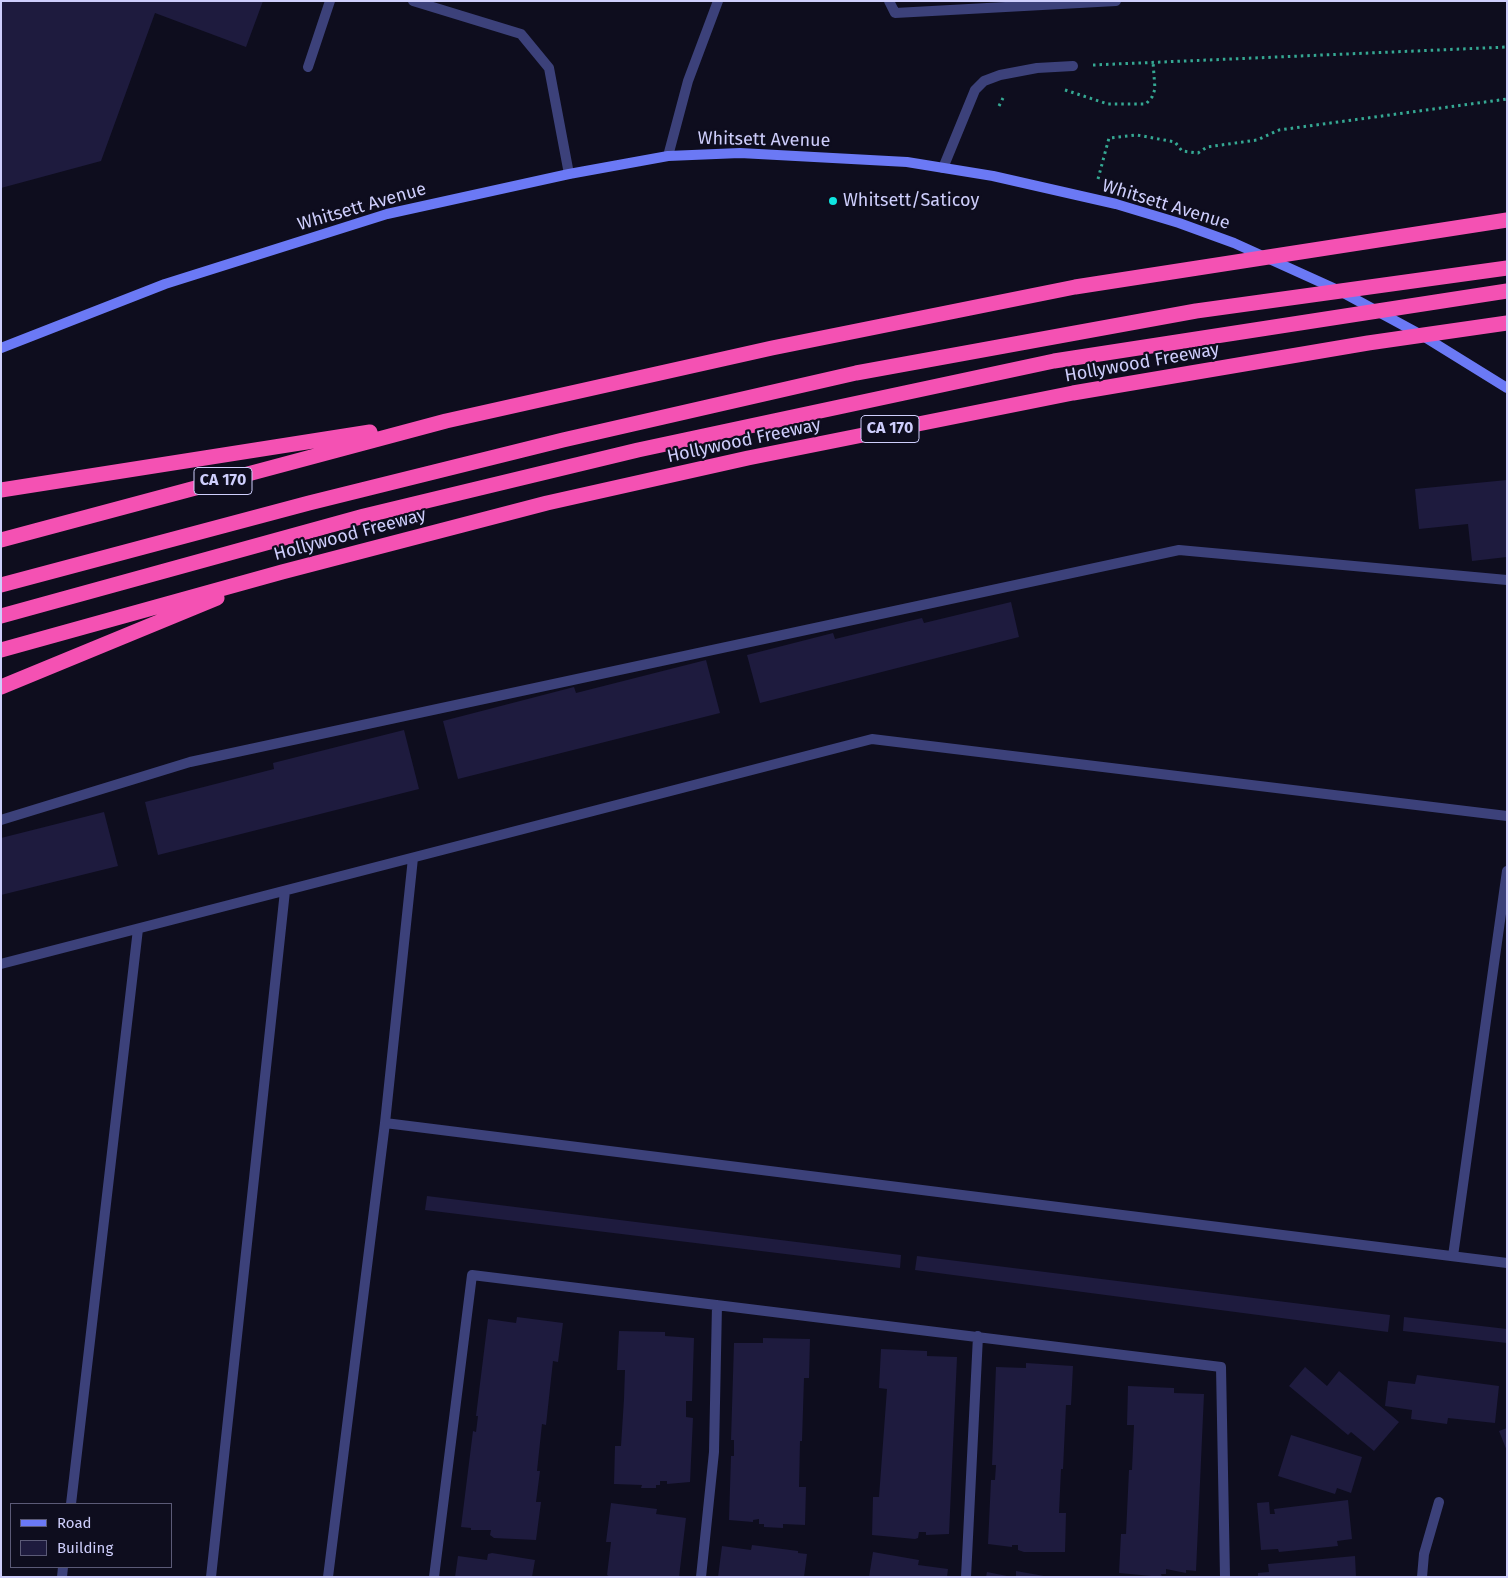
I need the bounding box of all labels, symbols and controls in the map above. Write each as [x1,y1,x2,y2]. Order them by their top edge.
street label: Whitsett Avenue [697,128,831,152]
street label: Whitsett Avenue [1099,175,1233,235]
street label: Whitsett Avenue [295,178,429,236]
place label: Whitsett/Saticoy [843,190,979,212]
marker: Whitsett/Saticoy [827,195,839,207]
street label: Hollywood Freeway [1063,339,1221,387]
street label: Hollywood Freeway [665,414,823,468]
road number: CA 170 [861,416,919,442]
road number: CA 170 [194,468,252,494]
street label: Hollywood Freeway [272,504,428,566]
legend [10,1503,172,1568]
text: Road [57,1514,92,1532]
text: Building [57,1539,113,1557]

